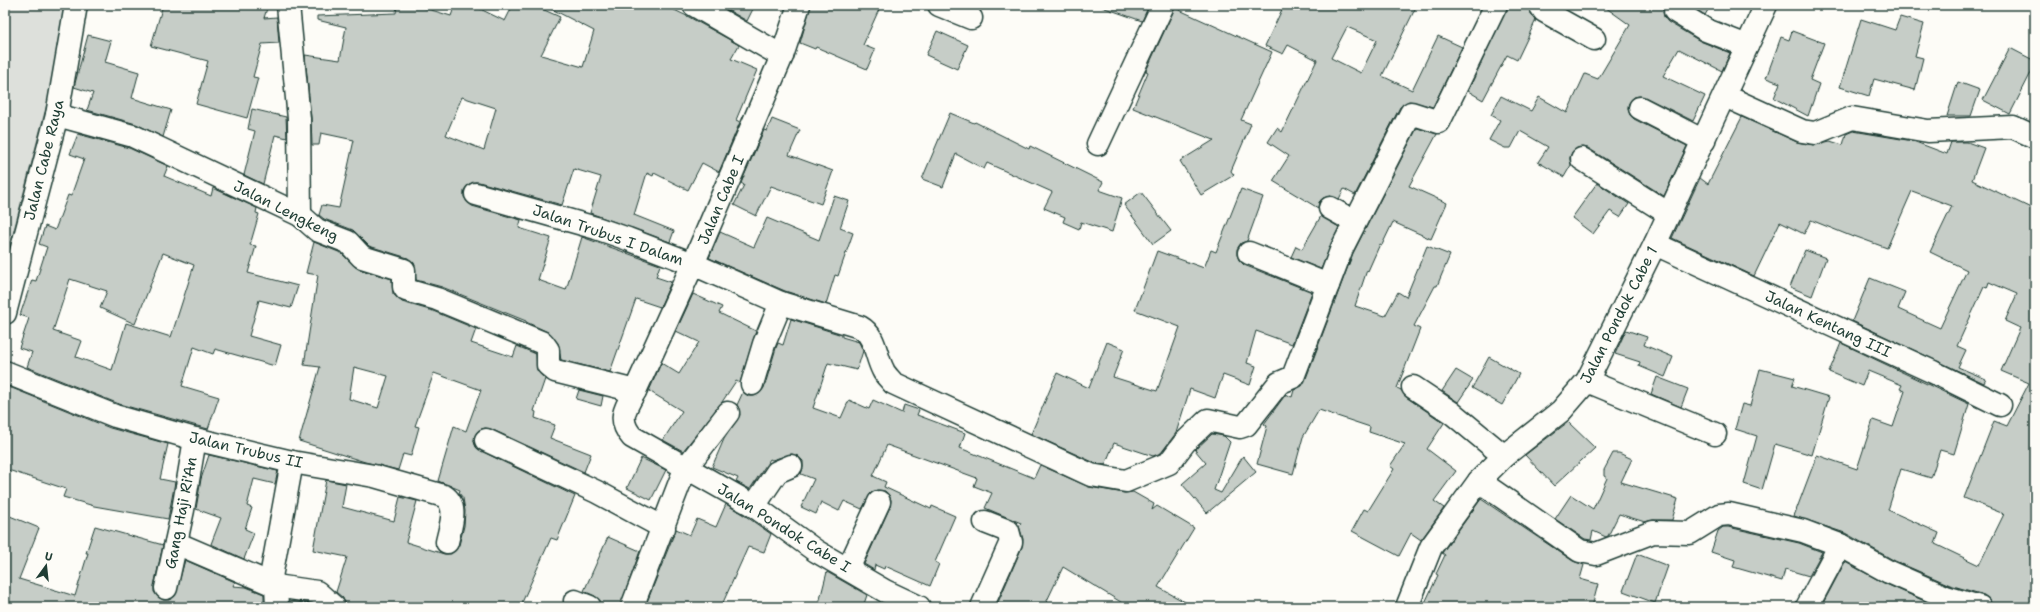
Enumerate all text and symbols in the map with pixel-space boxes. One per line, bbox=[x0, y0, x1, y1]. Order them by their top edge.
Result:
street label: Jalan Cabe Raya bbox=[19, 97, 69, 223]
street label: Jalan Cabe I bbox=[693, 152, 749, 248]
street label: Jalan Lengkeng bbox=[230, 176, 342, 246]
street label: Jalan Trubus I Dalam bbox=[530, 200, 686, 270]
street label: Jalan Pondok Cabe 1 bbox=[1576, 243, 1662, 387]
street label: Jalan Kentang III bbox=[1762, 286, 1894, 362]
street label: Jalan Trubus II bbox=[187, 427, 305, 473]
street label: Gang Haji Ri'An bbox=[160, 455, 202, 571]
street label: Jalan Pondok Cabe I bbox=[714, 479, 854, 577]
north arrow bbox=[26, 546, 66, 586]
text: U bbox=[43, 549, 54, 565]

